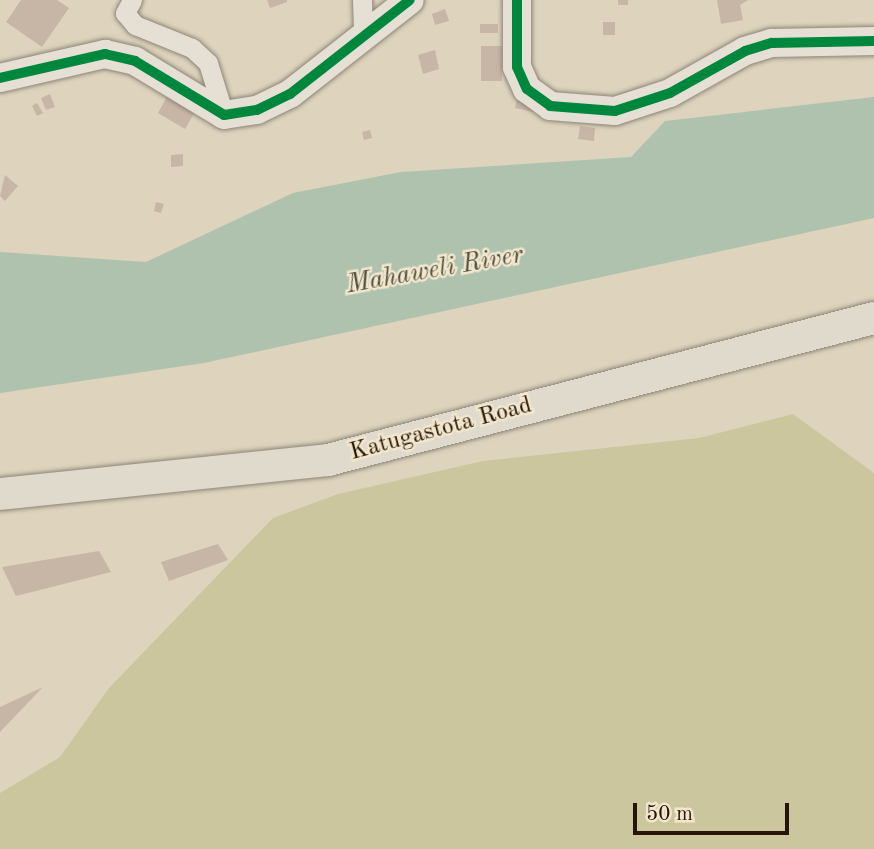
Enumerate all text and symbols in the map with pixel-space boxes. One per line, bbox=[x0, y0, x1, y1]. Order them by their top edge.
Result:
water label: Mahaweli River bbox=[344, 240, 526, 302]
street label: Katugastota Road bbox=[347, 392, 535, 468]
scale bar bbox=[636, 790, 792, 834]
text: 50 m bbox=[646, 804, 693, 825]

